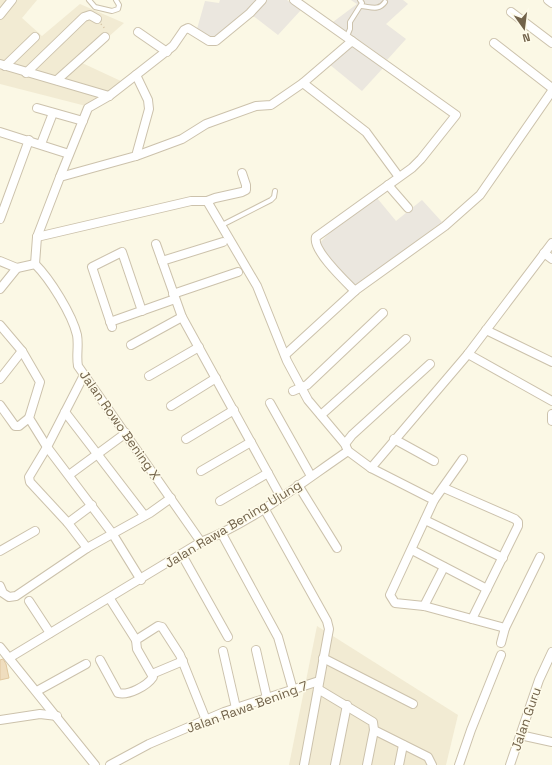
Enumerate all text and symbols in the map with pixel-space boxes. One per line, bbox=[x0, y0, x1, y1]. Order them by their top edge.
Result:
north arrow bbox=[504, 8, 544, 48]
text: N bbox=[521, 30, 532, 45]
street label: Jalan Rowo Bening X bbox=[76, 367, 164, 483]
street label: Jalan Rawa Bening Ujung bbox=[161, 476, 305, 572]
street label: Jalan Rawa Bening 7 bbox=[184, 677, 310, 737]
street label: Jalan Guru bbox=[507, 685, 545, 753]

